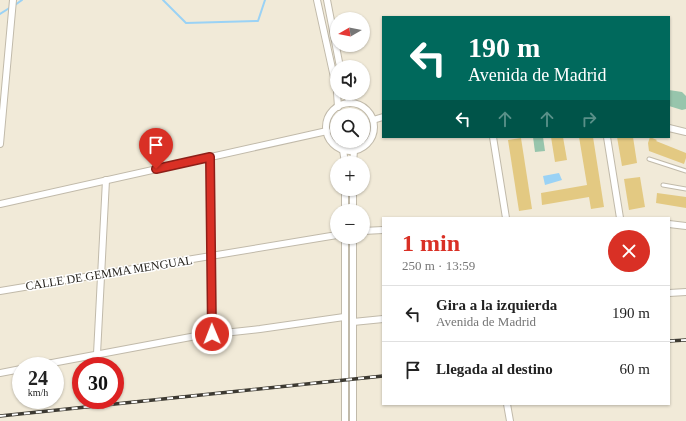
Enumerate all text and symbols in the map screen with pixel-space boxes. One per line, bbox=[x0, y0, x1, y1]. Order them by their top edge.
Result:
north arrow bbox=[330, 12, 370, 52]
map controls bbox=[330, 12, 370, 244]
icon: left bbox=[402, 32, 454, 84]
text: 190 m bbox=[468, 32, 540, 63]
button: sound bbox=[330, 60, 370, 100]
text: Avenida de Madrid bbox=[468, 65, 607, 85]
button: search bbox=[330, 108, 370, 148]
icon: left bbox=[452, 108, 474, 130]
icon: ahead bbox=[494, 108, 516, 130]
icon: ahead bbox=[536, 108, 558, 130]
icon: right bbox=[578, 108, 600, 130]
pin bbox=[139, 128, 173, 169]
icon: arrive bbox=[145, 134, 167, 156]
button: + bbox=[330, 156, 370, 196]
button: − bbox=[330, 204, 370, 244]
text: 1 min bbox=[402, 230, 460, 256]
button: close bbox=[608, 230, 650, 272]
street label: CALLE DE GEMMA MENGUAL bbox=[24, 253, 194, 293]
text: 250 m · 13:59 bbox=[402, 258, 475, 273]
text: Gira a la izquierda bbox=[436, 297, 557, 313]
icon: left bbox=[402, 303, 424, 325]
text: 190 m bbox=[612, 305, 650, 321]
position arrow bbox=[191, 313, 233, 355]
text: Avenida de Madrid bbox=[436, 314, 536, 329]
speed limit sign: 30 bbox=[72, 357, 124, 409]
icon: arrive bbox=[402, 359, 424, 381]
text: Llegada al destino bbox=[436, 361, 553, 377]
text: 60 m bbox=[620, 361, 650, 377]
text: 24 bbox=[28, 367, 48, 389]
text: km/h bbox=[28, 387, 48, 398]

